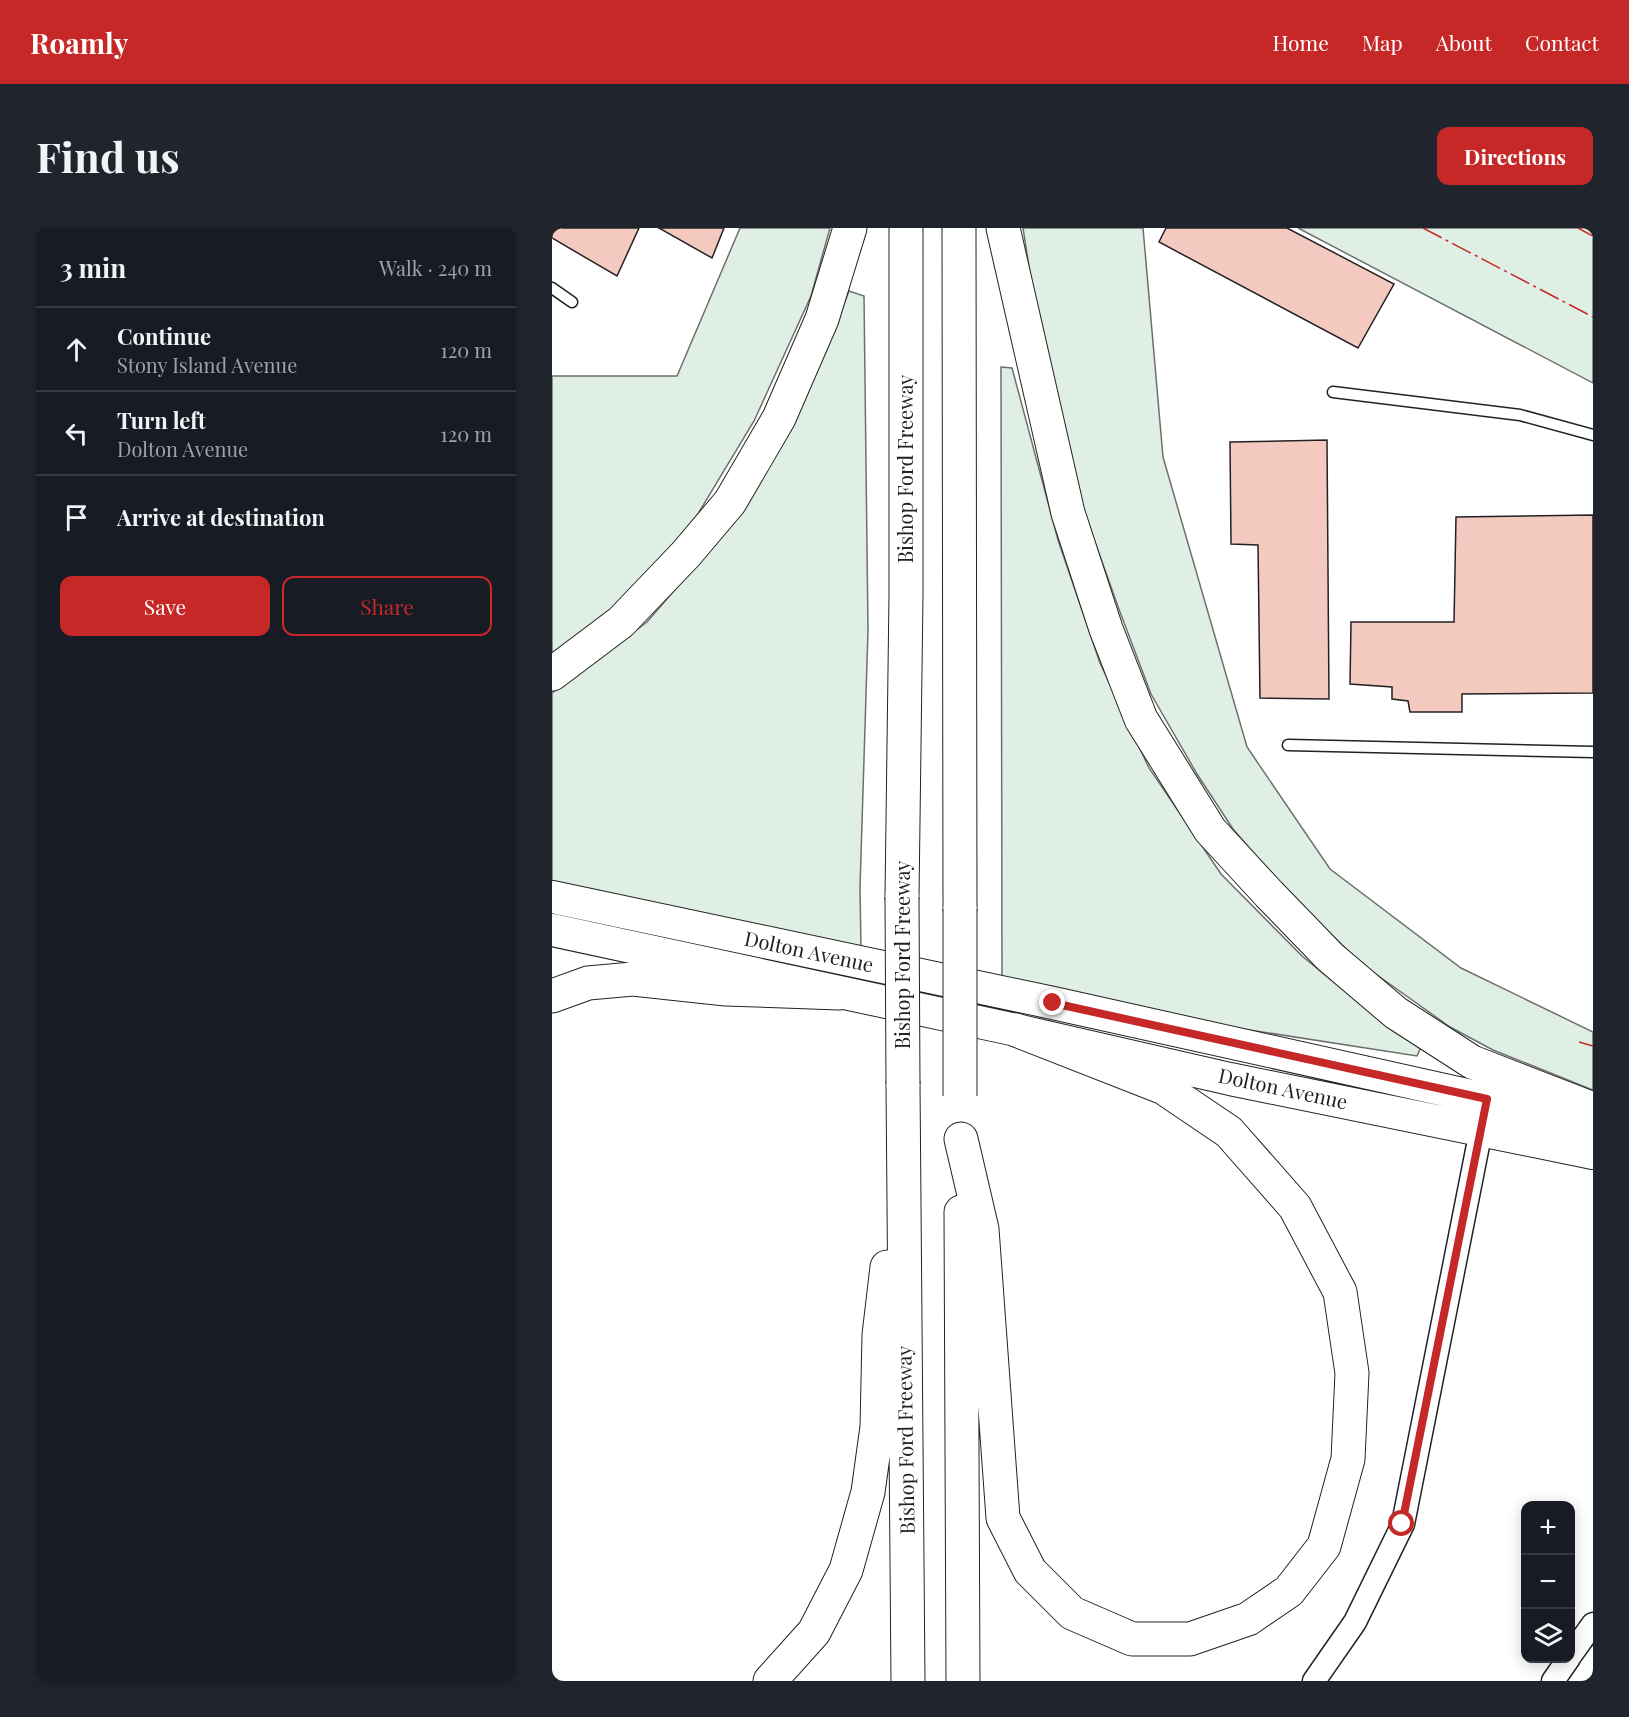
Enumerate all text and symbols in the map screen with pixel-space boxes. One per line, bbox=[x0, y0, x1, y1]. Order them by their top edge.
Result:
text: Roamly bbox=[30, 24, 128, 61]
text: Home bbox=[1273, 28, 1329, 56]
text: Map bbox=[1362, 28, 1403, 56]
text: About bbox=[1436, 28, 1492, 56]
text: Contact bbox=[1525, 28, 1599, 56]
button: Directions bbox=[1437, 127, 1593, 185]
text: Find us bbox=[36, 128, 180, 184]
text: 3 min bbox=[60, 250, 126, 285]
text: Walk · 240 m bbox=[379, 254, 492, 281]
text: Continue bbox=[117, 321, 211, 351]
icon: ahead bbox=[60, 333, 93, 366]
text: 120 m bbox=[440, 336, 492, 363]
text: Stony Island Avenue bbox=[117, 351, 297, 378]
street label: Bishop Ford Freeway bbox=[891, 375, 918, 563]
text: Turn left bbox=[117, 405, 206, 435]
icon: left bbox=[60, 417, 93, 450]
text: 120 m bbox=[440, 420, 492, 447]
text: Dolton Avenue bbox=[117, 435, 248, 462]
icon: arrive bbox=[60, 501, 93, 534]
text: Arrive at destination bbox=[117, 502, 325, 532]
button: Save bbox=[60, 576, 270, 636]
button: Share bbox=[282, 576, 492, 636]
street label: Bishop Ford Freeway bbox=[888, 861, 915, 1049]
street label: Dolton Avenue bbox=[742, 924, 876, 977]
route end bbox=[1039, 989, 1065, 1015]
street label: Dolton Avenue bbox=[1216, 1061, 1350, 1114]
street label: Bishop Ford Freeway bbox=[889, 1345, 920, 1535]
map controls bbox=[1521, 1501, 1575, 1663]
button: + bbox=[1521, 1501, 1575, 1555]
route start bbox=[1388, 1510, 1414, 1536]
button: − bbox=[1521, 1555, 1575, 1609]
button: layers bbox=[1521, 1609, 1575, 1663]

